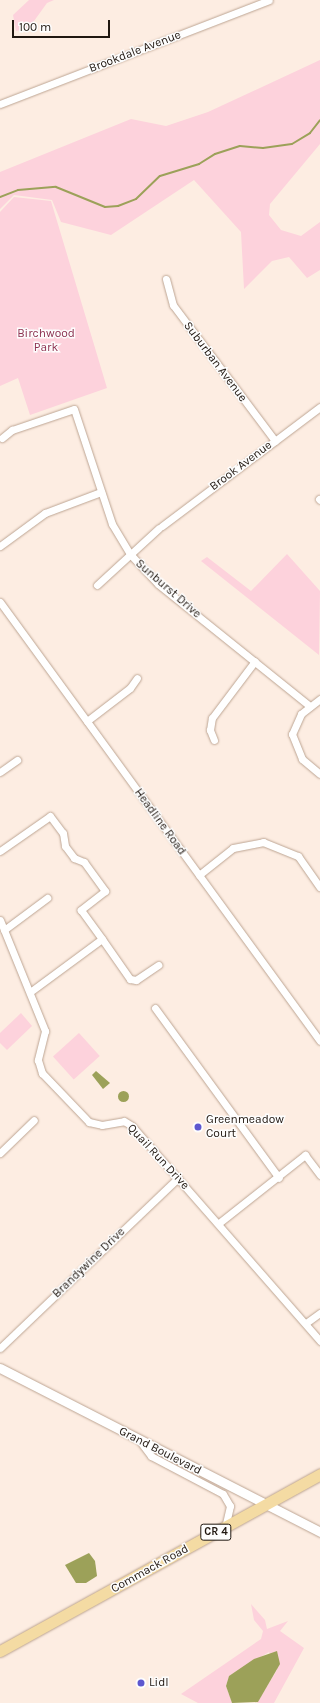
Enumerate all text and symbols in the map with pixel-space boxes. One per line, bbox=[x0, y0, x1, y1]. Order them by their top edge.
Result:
scale bar bbox=[14, 12, 112, 38]
text: 100 m bbox=[19, 20, 51, 34]
street label: Brookdale Avenue bbox=[87, 28, 183, 76]
street label: Suburban Avenue bbox=[180, 319, 250, 405]
park label: Birchwood Park bbox=[17, 327, 75, 355]
street label: Brook Avenue bbox=[207, 438, 275, 494]
street label: Sunburst Drive bbox=[132, 557, 204, 621]
street label: Headline Road bbox=[131, 786, 189, 858]
place label: Greenmeadow Court bbox=[206, 1113, 284, 1141]
street label: Quail Run Drive bbox=[124, 1121, 192, 1193]
marker: Greenmeadow Court bbox=[193, 1122, 203, 1132]
street label: Brandywine Drive bbox=[50, 1225, 128, 1301]
street label: Grand Boulevard bbox=[116, 1424, 204, 1478]
road number: CR 4 bbox=[200, 1523, 232, 1541]
street label: Commack Road bbox=[109, 1542, 191, 1596]
place label: Lidl bbox=[149, 1676, 169, 1690]
marker: Lidl bbox=[136, 1678, 146, 1688]

